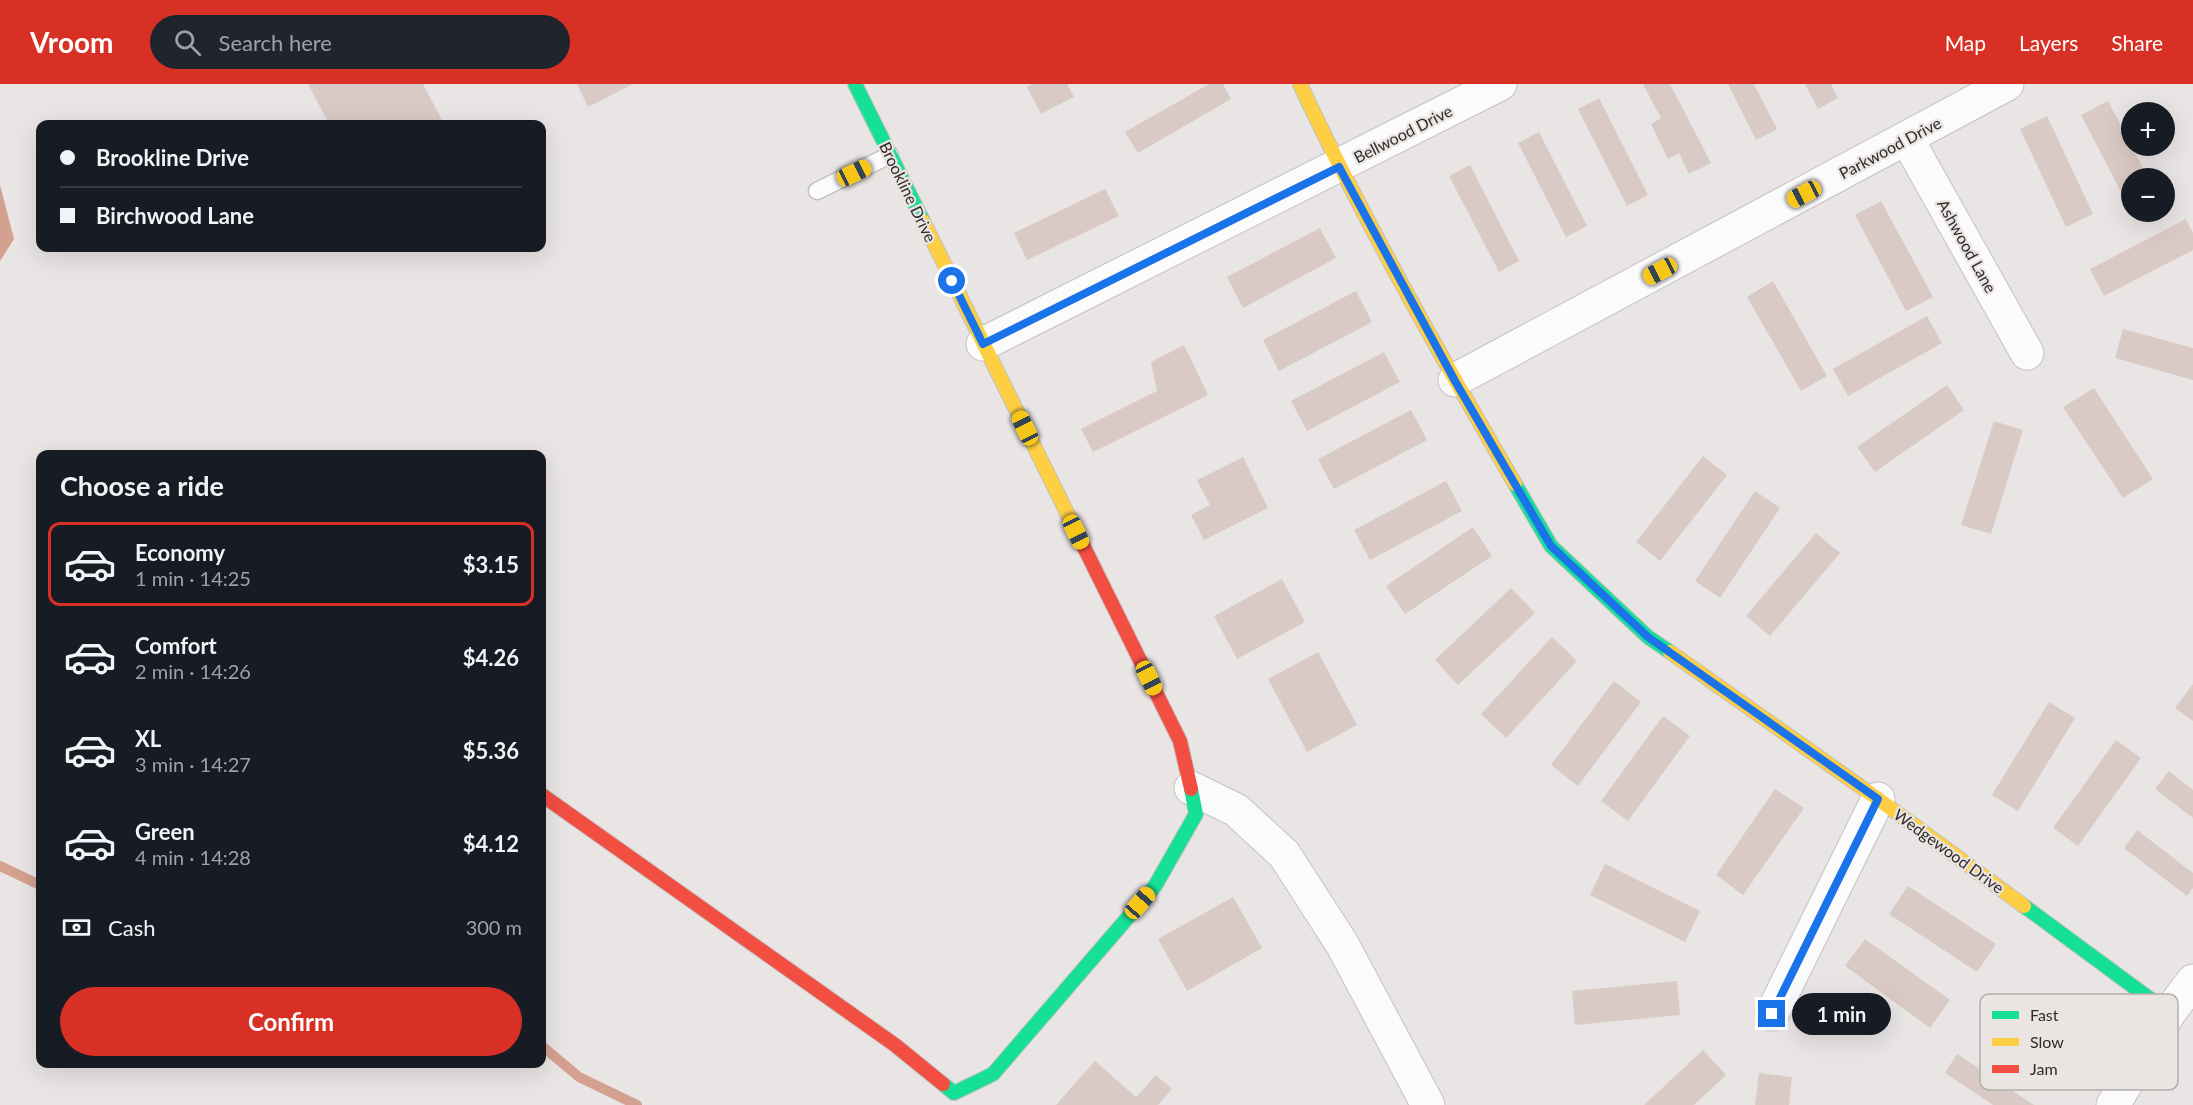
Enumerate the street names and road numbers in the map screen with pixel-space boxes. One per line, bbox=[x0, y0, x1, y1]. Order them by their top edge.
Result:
street label: Bellwood Drive bbox=[1350, 101, 1455, 167]
street label: Parkwood Drive bbox=[1835, 113, 1944, 182]
street label: Brookline Drive bbox=[876, 139, 941, 245]
street label: Ashwood Lane bbox=[1934, 196, 2001, 296]
street label: Wedgewood Drive bbox=[1891, 804, 2008, 897]

